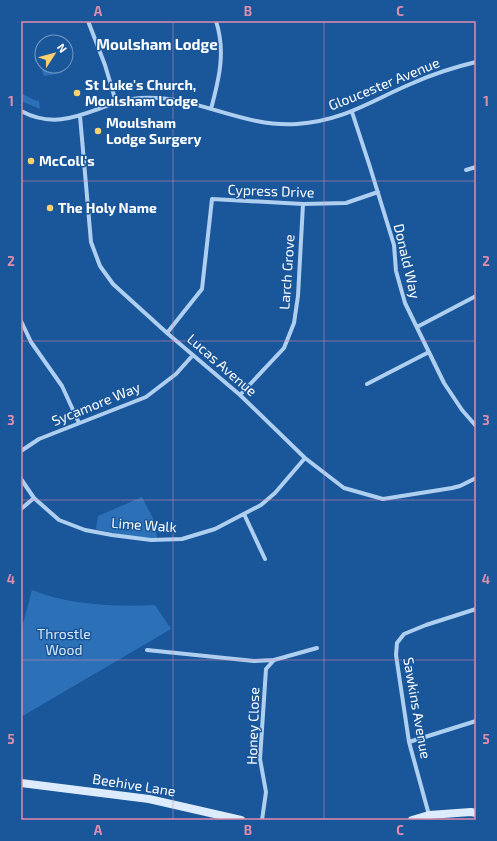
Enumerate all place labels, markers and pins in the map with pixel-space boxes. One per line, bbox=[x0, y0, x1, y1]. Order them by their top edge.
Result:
place label: St Luke's Church, Moulsham Lodge bbox=[85, 76, 198, 109]
marker: St Luke's Church, Moulsham Lodge bbox=[72, 88, 82, 98]
place label: Moulsham Lodge Surgery bbox=[106, 114, 201, 147]
marker: Moulsham Lodge Surgery bbox=[93, 126, 103, 136]
place label: McColl's bbox=[39, 152, 95, 169]
marker: McColl's bbox=[26, 156, 36, 166]
place label: The Holy Name bbox=[58, 199, 157, 216]
marker: The Holy Name bbox=[45, 203, 55, 213]

